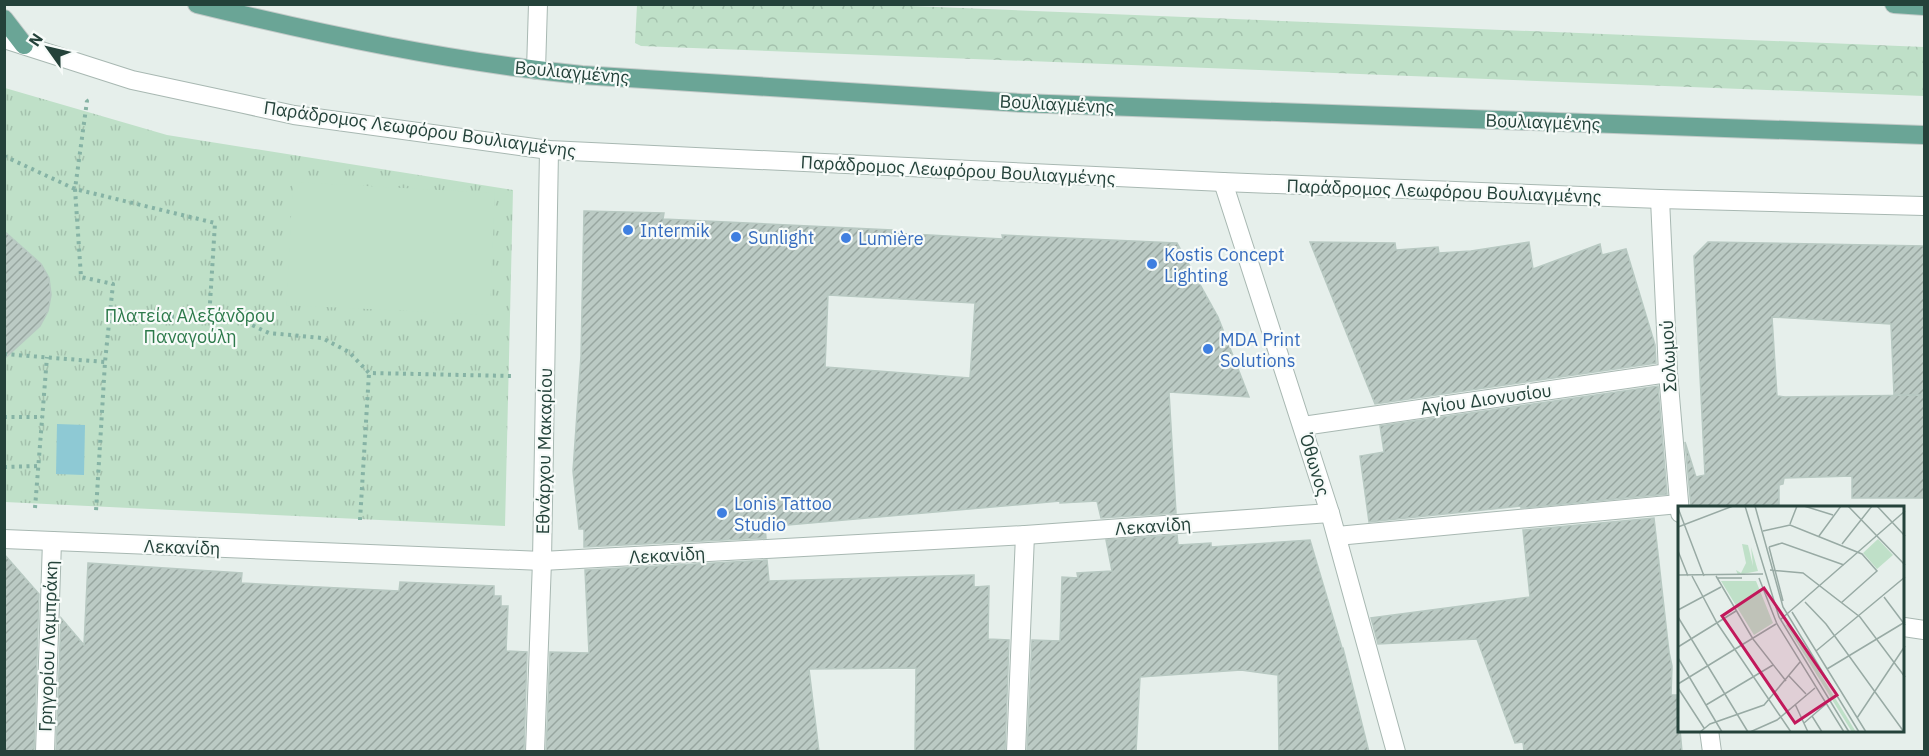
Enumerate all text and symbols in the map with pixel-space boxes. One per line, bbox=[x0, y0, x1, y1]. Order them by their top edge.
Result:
north arrow bbox=[18, 18, 78, 78]
text: N bbox=[24, 29, 47, 50]
street label: Βουλιαγμένης bbox=[514, 56, 631, 88]
street label: Βουλιαγμένης bbox=[999, 90, 1115, 119]
street label: Παράδρομος Λεωφόρου Βουλιαγμένης bbox=[262, 96, 578, 162]
street label: Βουλιαγμένης bbox=[1485, 108, 1601, 136]
street label: Παράδρομος Λεωφόρου Βουλιαγμένης bbox=[800, 150, 1116, 190]
street label: Παράδρομος Λεωφόρου Βουλιαγμένης bbox=[1286, 174, 1602, 208]
place label: Intermik bbox=[640, 219, 710, 242]
marker: Intermik bbox=[621, 223, 635, 237]
place label: Sunlight bbox=[748, 226, 814, 249]
place label: Lumière bbox=[858, 227, 924, 250]
marker: Sunlight bbox=[729, 230, 743, 244]
marker: Lumière bbox=[839, 231, 853, 245]
place label: Kostis Concept Lighting bbox=[1164, 243, 1284, 287]
marker: Kostis Concept Lighting bbox=[1145, 257, 1159, 271]
park label: Πλατεία Αλεξάνδρου Παναγούλη bbox=[105, 304, 275, 348]
street label: Σολωμού bbox=[1655, 319, 1681, 393]
place label: MDA Print Solutions bbox=[1220, 328, 1301, 372]
marker: MDA Print Solutions bbox=[1201, 342, 1215, 356]
street label: Εθνάρχου Μακαρίου bbox=[531, 367, 557, 535]
street label: Αγίου Διονυσίου bbox=[1419, 378, 1553, 420]
street label: Όθωνος bbox=[1294, 430, 1335, 499]
place label: Lonis Tattoo Studio bbox=[734, 492, 832, 536]
marker: Lonis Tattoo Studio bbox=[715, 506, 729, 520]
inset map bbox=[1678, 506, 1905, 732]
street label: Λεκανίδη bbox=[1114, 512, 1192, 540]
street label: Λεκανίδη bbox=[143, 534, 221, 560]
street label: Λεκανίδη bbox=[628, 542, 706, 568]
street label: Γρηγορίου Λαμπράκη bbox=[34, 560, 62, 732]

